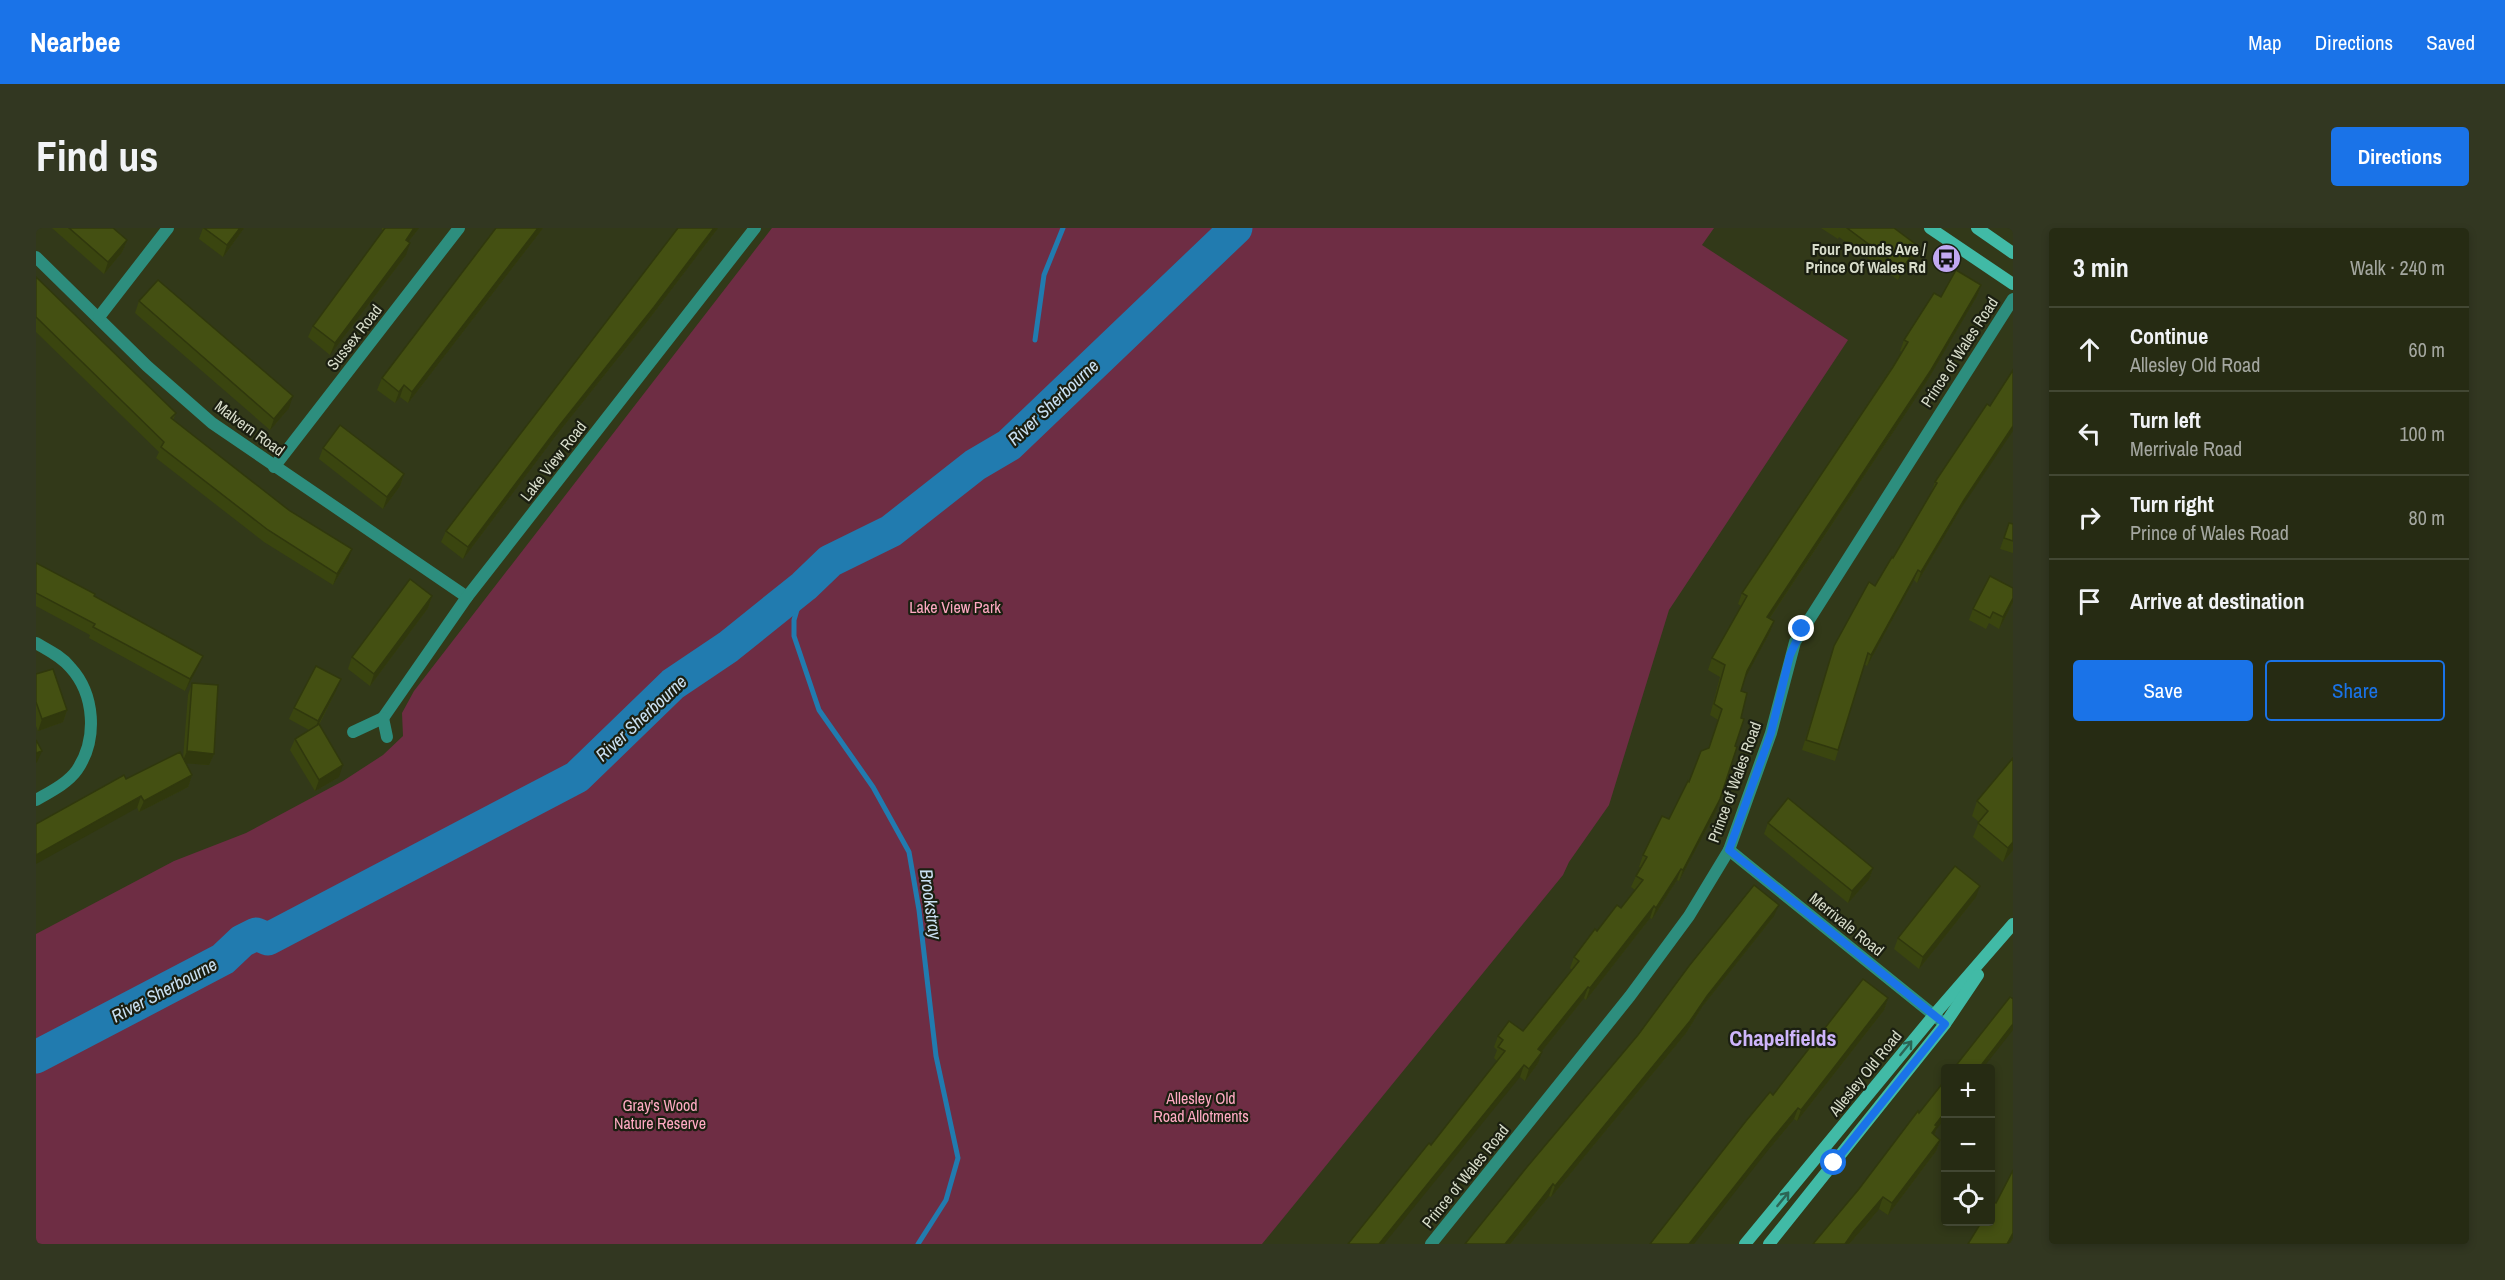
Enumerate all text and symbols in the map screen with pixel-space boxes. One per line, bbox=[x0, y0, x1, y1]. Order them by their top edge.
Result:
text: Nearbee bbox=[30, 23, 121, 61]
text: Map bbox=[2248, 28, 2282, 57]
text: Directions bbox=[2315, 28, 2393, 57]
text: Saved bbox=[2426, 28, 2475, 57]
button: Directions bbox=[2331, 127, 2469, 186]
text: Find us bbox=[36, 128, 158, 184]
place label: Four Pounds Ave / Prince Of Wales Rd bbox=[1805, 238, 1926, 278]
bus stop icon: Four Pounds Ave / Prince Of Wales Rd bbox=[1931, 242, 1963, 274]
text: 3 min bbox=[2073, 250, 2129, 285]
text: Walk · 240 m bbox=[2350, 254, 2445, 281]
street label: Prince of Wales Road bbox=[1915, 293, 2003, 411]
street label: Sussex Road bbox=[321, 299, 387, 375]
text: Continue bbox=[2130, 321, 2208, 351]
icon: ahead bbox=[2073, 333, 2106, 366]
text: 60 m bbox=[2409, 336, 2445, 363]
text: Allesley Old Road bbox=[2130, 351, 2260, 378]
water label: River Sherbourne bbox=[1002, 353, 1104, 451]
street label: Malvern Road bbox=[210, 395, 290, 461]
text: Turn left bbox=[2130, 405, 2201, 435]
street label: Lake View Road bbox=[515, 416, 591, 506]
icon: left bbox=[2073, 417, 2106, 450]
text: 100 m bbox=[2399, 420, 2445, 447]
text: Merrivale Road bbox=[2130, 435, 2242, 462]
text: Turn right bbox=[2130, 489, 2214, 519]
icon: right bbox=[2073, 501, 2106, 534]
text: 80 m bbox=[2409, 504, 2445, 531]
text: Prince of Wales Road bbox=[2130, 519, 2289, 546]
icon: arrive bbox=[2073, 585, 2106, 618]
text: Arrive at destination bbox=[2130, 586, 2304, 616]
park label: Lake View Park bbox=[909, 596, 1001, 618]
route end bbox=[1788, 615, 1814, 641]
button: Save bbox=[2073, 660, 2253, 721]
button: Share bbox=[2265, 660, 2445, 721]
water label: River Sherbourne bbox=[590, 669, 692, 767]
street label: Prince of Wales Road bbox=[1702, 719, 1766, 845]
water label: Brookstray bbox=[914, 867, 949, 942]
street label: Merrivale Road bbox=[1805, 887, 1889, 961]
water label: River Sherbourne bbox=[107, 952, 221, 1028]
district label: Chapelfields bbox=[1729, 1023, 1837, 1053]
street label: Allesley Old Road bbox=[1823, 1026, 1906, 1121]
one-way arrow bbox=[1900, 1040, 1913, 1056]
map controls bbox=[1941, 1064, 1995, 1226]
button: + bbox=[1941, 1064, 1995, 1118]
park label: Allesley Old Road Allotments bbox=[1153, 1087, 1249, 1127]
park label: Gray's Wood Nature Reserve bbox=[614, 1094, 706, 1134]
button: − bbox=[1941, 1118, 1995, 1172]
street label: Prince of Wales Road bbox=[1416, 1120, 1514, 1232]
route start bbox=[1820, 1149, 1846, 1175]
button: locate bbox=[1941, 1172, 1995, 1226]
one-way arrow bbox=[1776, 1191, 1789, 1207]

